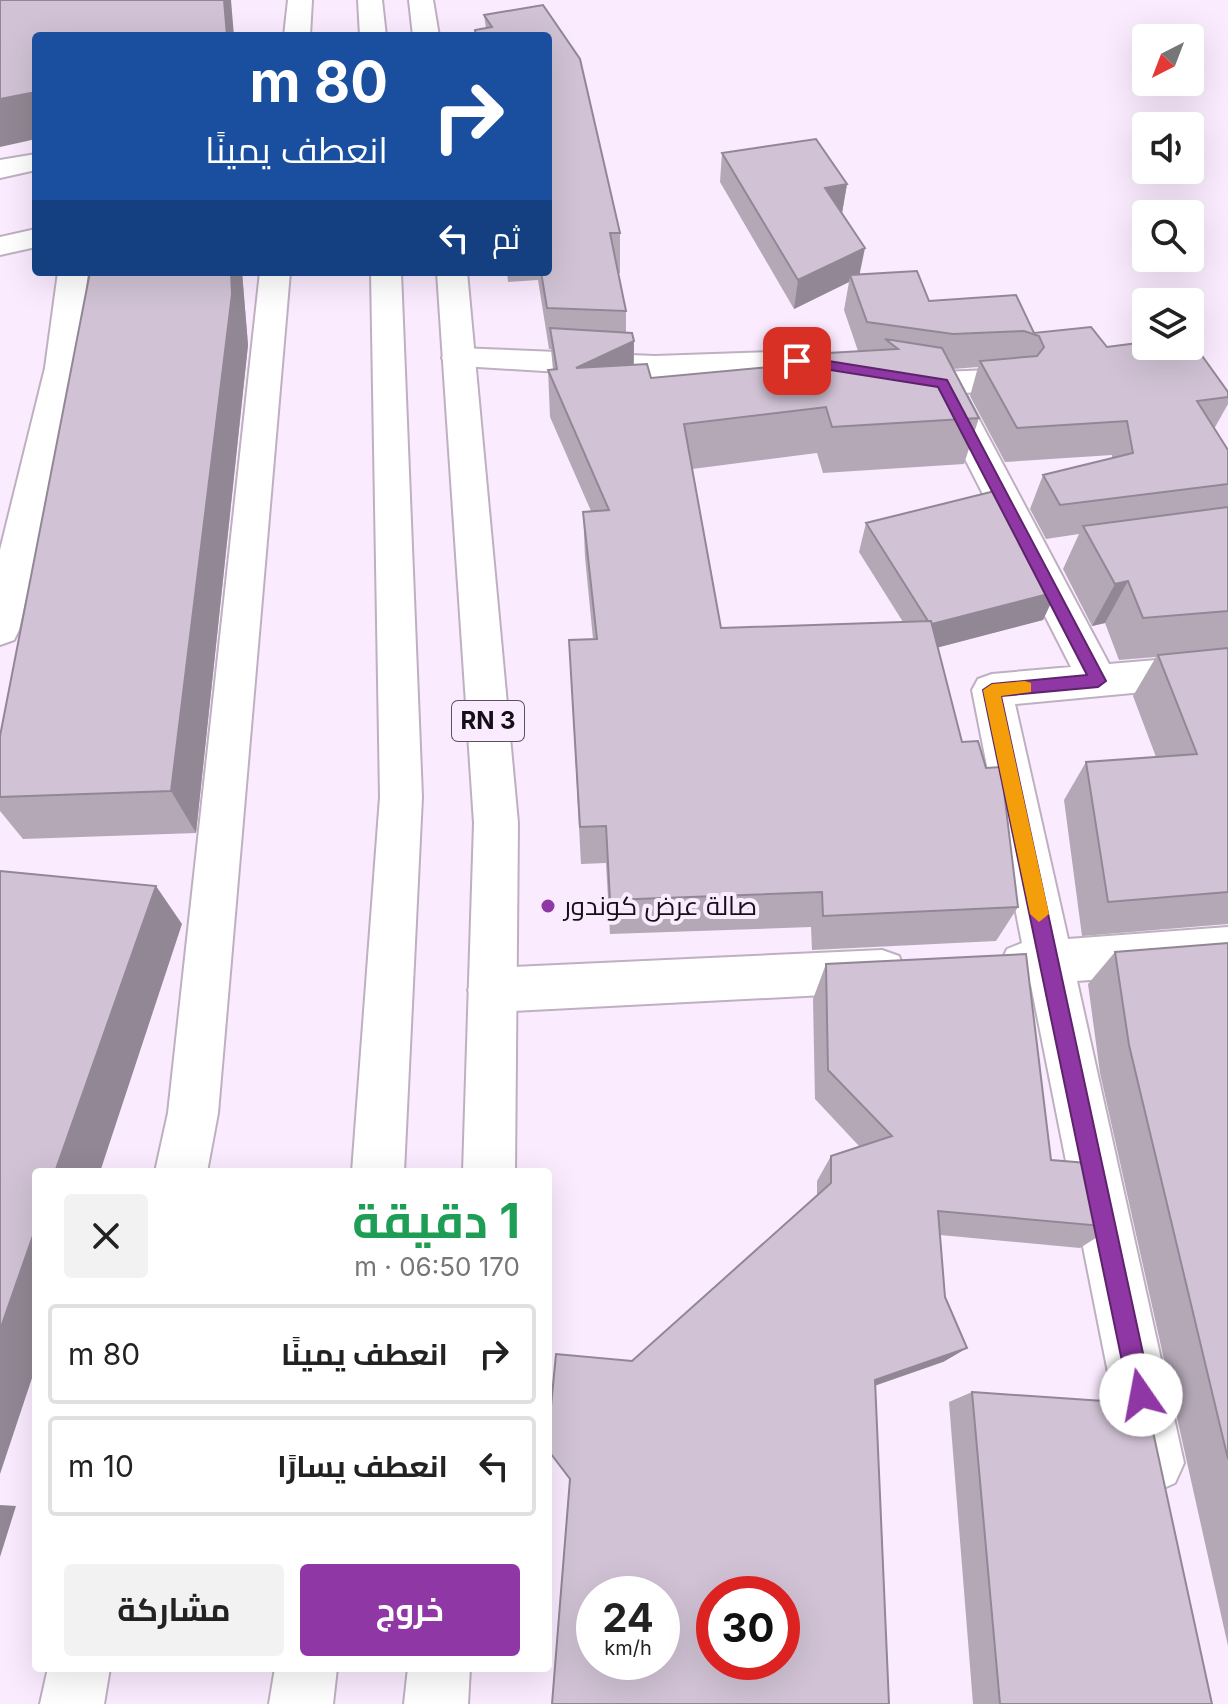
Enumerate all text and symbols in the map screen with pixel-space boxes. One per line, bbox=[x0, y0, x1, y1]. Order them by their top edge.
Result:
north arrow bbox=[1132, 24, 1204, 96]
map controls bbox=[1132, 24, 1204, 360]
text: 80 m bbox=[249, 48, 388, 116]
icon: right bbox=[416, 64, 520, 168]
button: sound bbox=[1132, 112, 1204, 184]
text: انعطف يمينًا bbox=[205, 128, 388, 172]
button: search bbox=[1132, 200, 1204, 272]
icon: left bbox=[432, 216, 476, 260]
text: ثم bbox=[492, 220, 520, 256]
button: layers bbox=[1132, 288, 1204, 360]
pin bbox=[763, 327, 831, 395]
icon: arrive bbox=[775, 339, 819, 383]
road number: RN 3 bbox=[452, 701, 524, 741]
place label: صالة عرض كوندور bbox=[562, 890, 757, 922]
marker: صالة عرض كوندور bbox=[539, 897, 557, 915]
text: 1 دقيقة bbox=[352, 1191, 520, 1250]
button: close bbox=[64, 1194, 148, 1278]
text: 170 m · 06:50 bbox=[354, 1251, 520, 1282]
icon: right bbox=[472, 1332, 516, 1376]
text: 80 m bbox=[68, 1336, 140, 1372]
text: انعطف يمينًا bbox=[281, 1336, 448, 1372]
position arrow bbox=[1099, 1353, 1183, 1437]
icon: left bbox=[472, 1444, 516, 1488]
text: 10 m bbox=[68, 1448, 134, 1484]
text: انعطف يسارًا bbox=[277, 1448, 448, 1484]
button: مشاركة bbox=[64, 1564, 284, 1656]
button: خروج bbox=[300, 1564, 520, 1656]
speed limit sign: 30 bbox=[696, 1576, 800, 1680]
text: 24 bbox=[602, 1593, 654, 1642]
text: km/h bbox=[604, 1636, 652, 1660]

